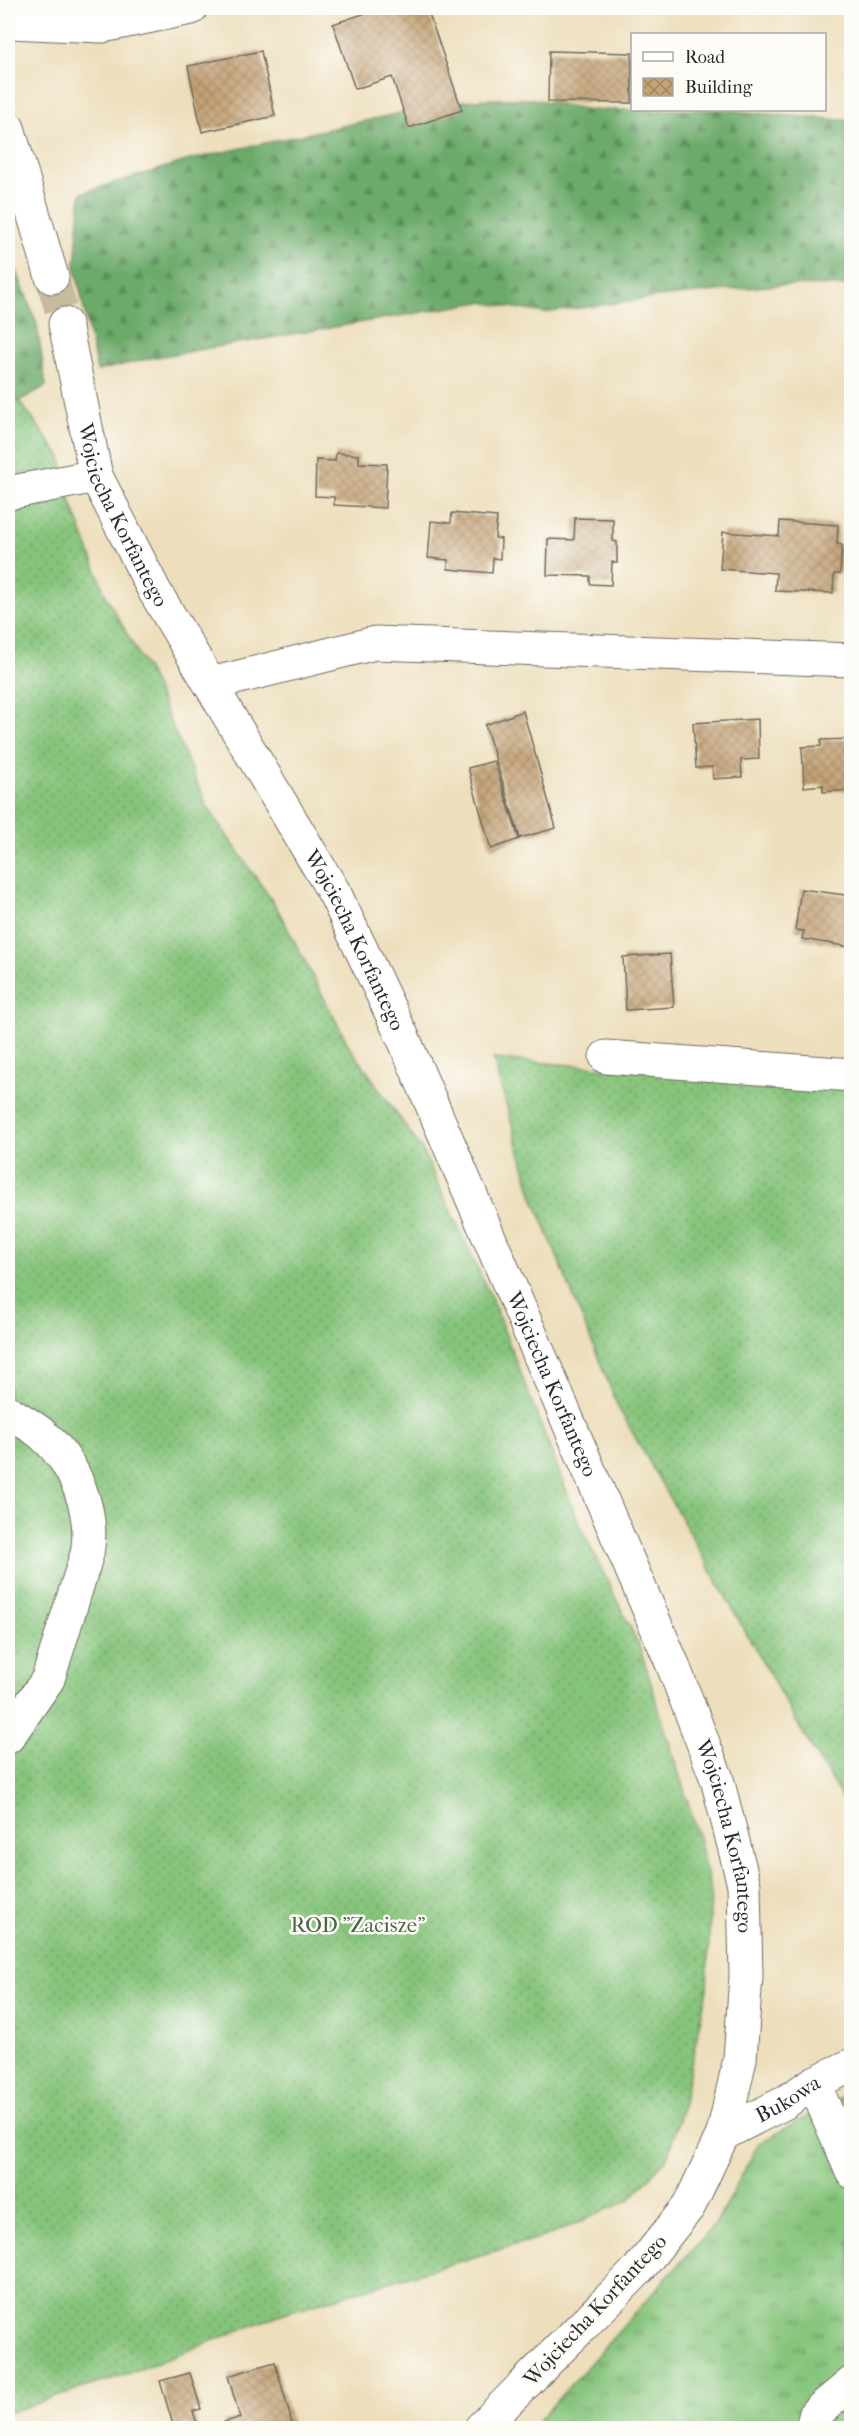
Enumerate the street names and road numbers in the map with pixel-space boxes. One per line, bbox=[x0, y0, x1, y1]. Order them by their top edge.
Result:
street label: Wojciecha Korfantego bbox=[73, 420, 173, 611]
street label: Wojciecha Korfantego bbox=[299, 845, 410, 1034]
street label: Wojciecha Korfantego bbox=[501, 1287, 602, 1480]
street label: Wojciecha Korfantego bbox=[690, 1735, 757, 1933]
street label: Bukowa bbox=[752, 2070, 824, 2127]
street label: Wojciecha Korfantego bbox=[518, 2229, 672, 2392]

